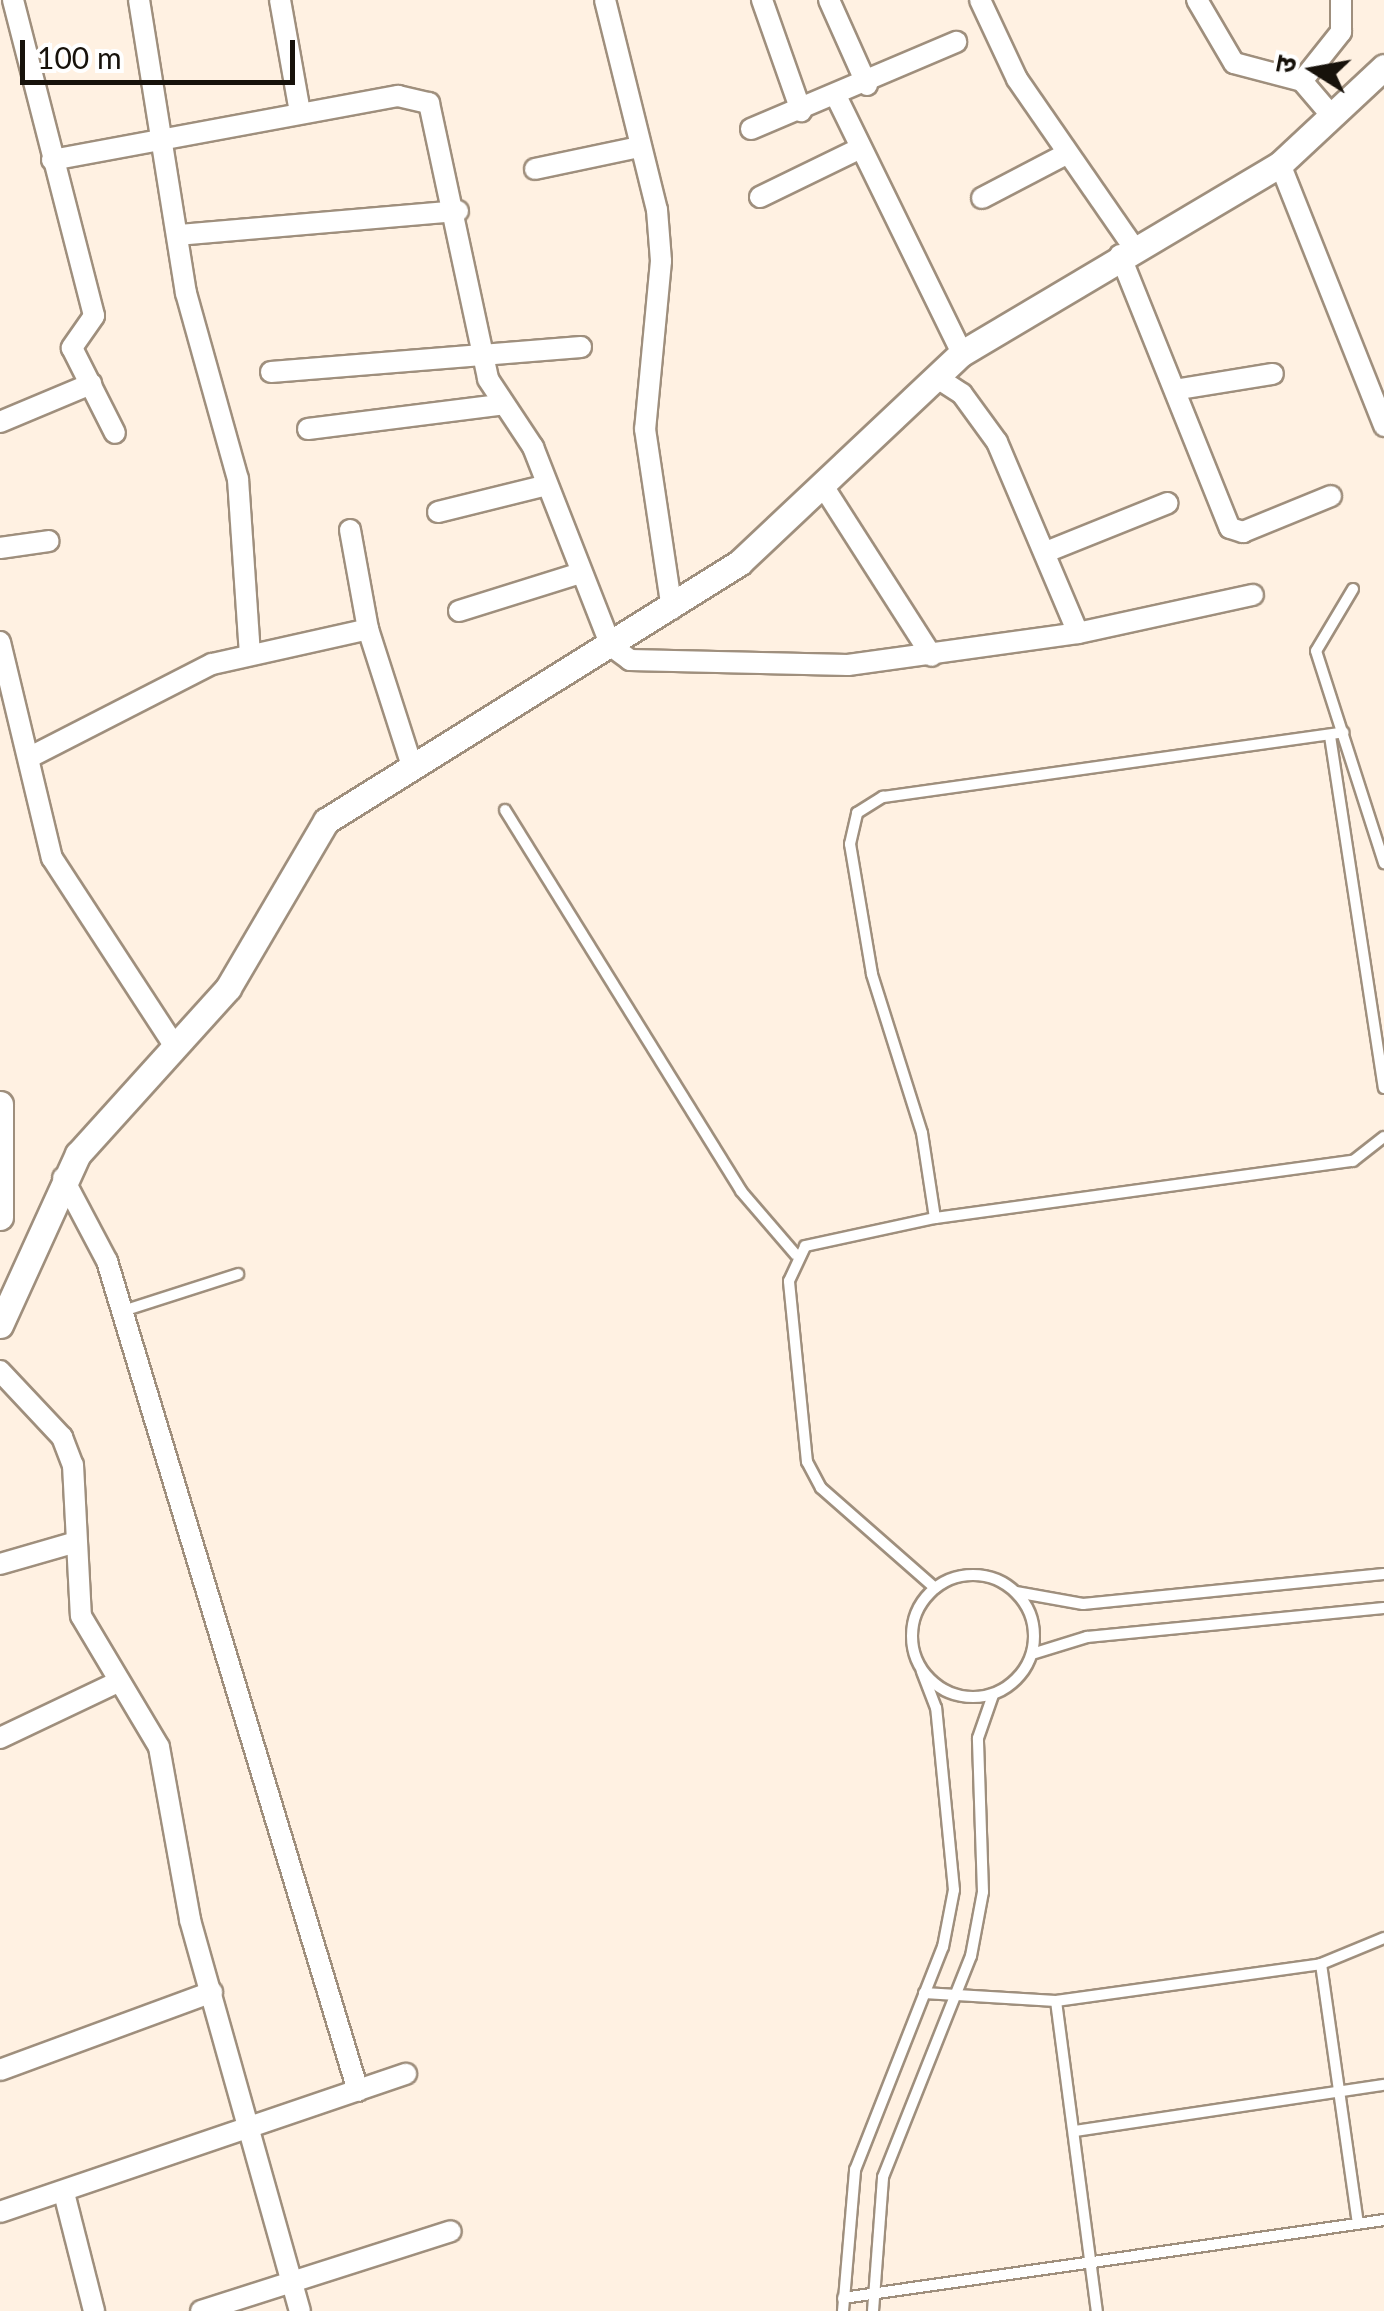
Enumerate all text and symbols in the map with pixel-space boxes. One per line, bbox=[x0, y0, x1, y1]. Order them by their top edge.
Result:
scale bar bbox=[25, 20, 300, 82]
north arrow bbox=[1264, 20, 1364, 120]
text: 100 m bbox=[37, 39, 122, 75]
text: उ bbox=[1266, 53, 1303, 76]

